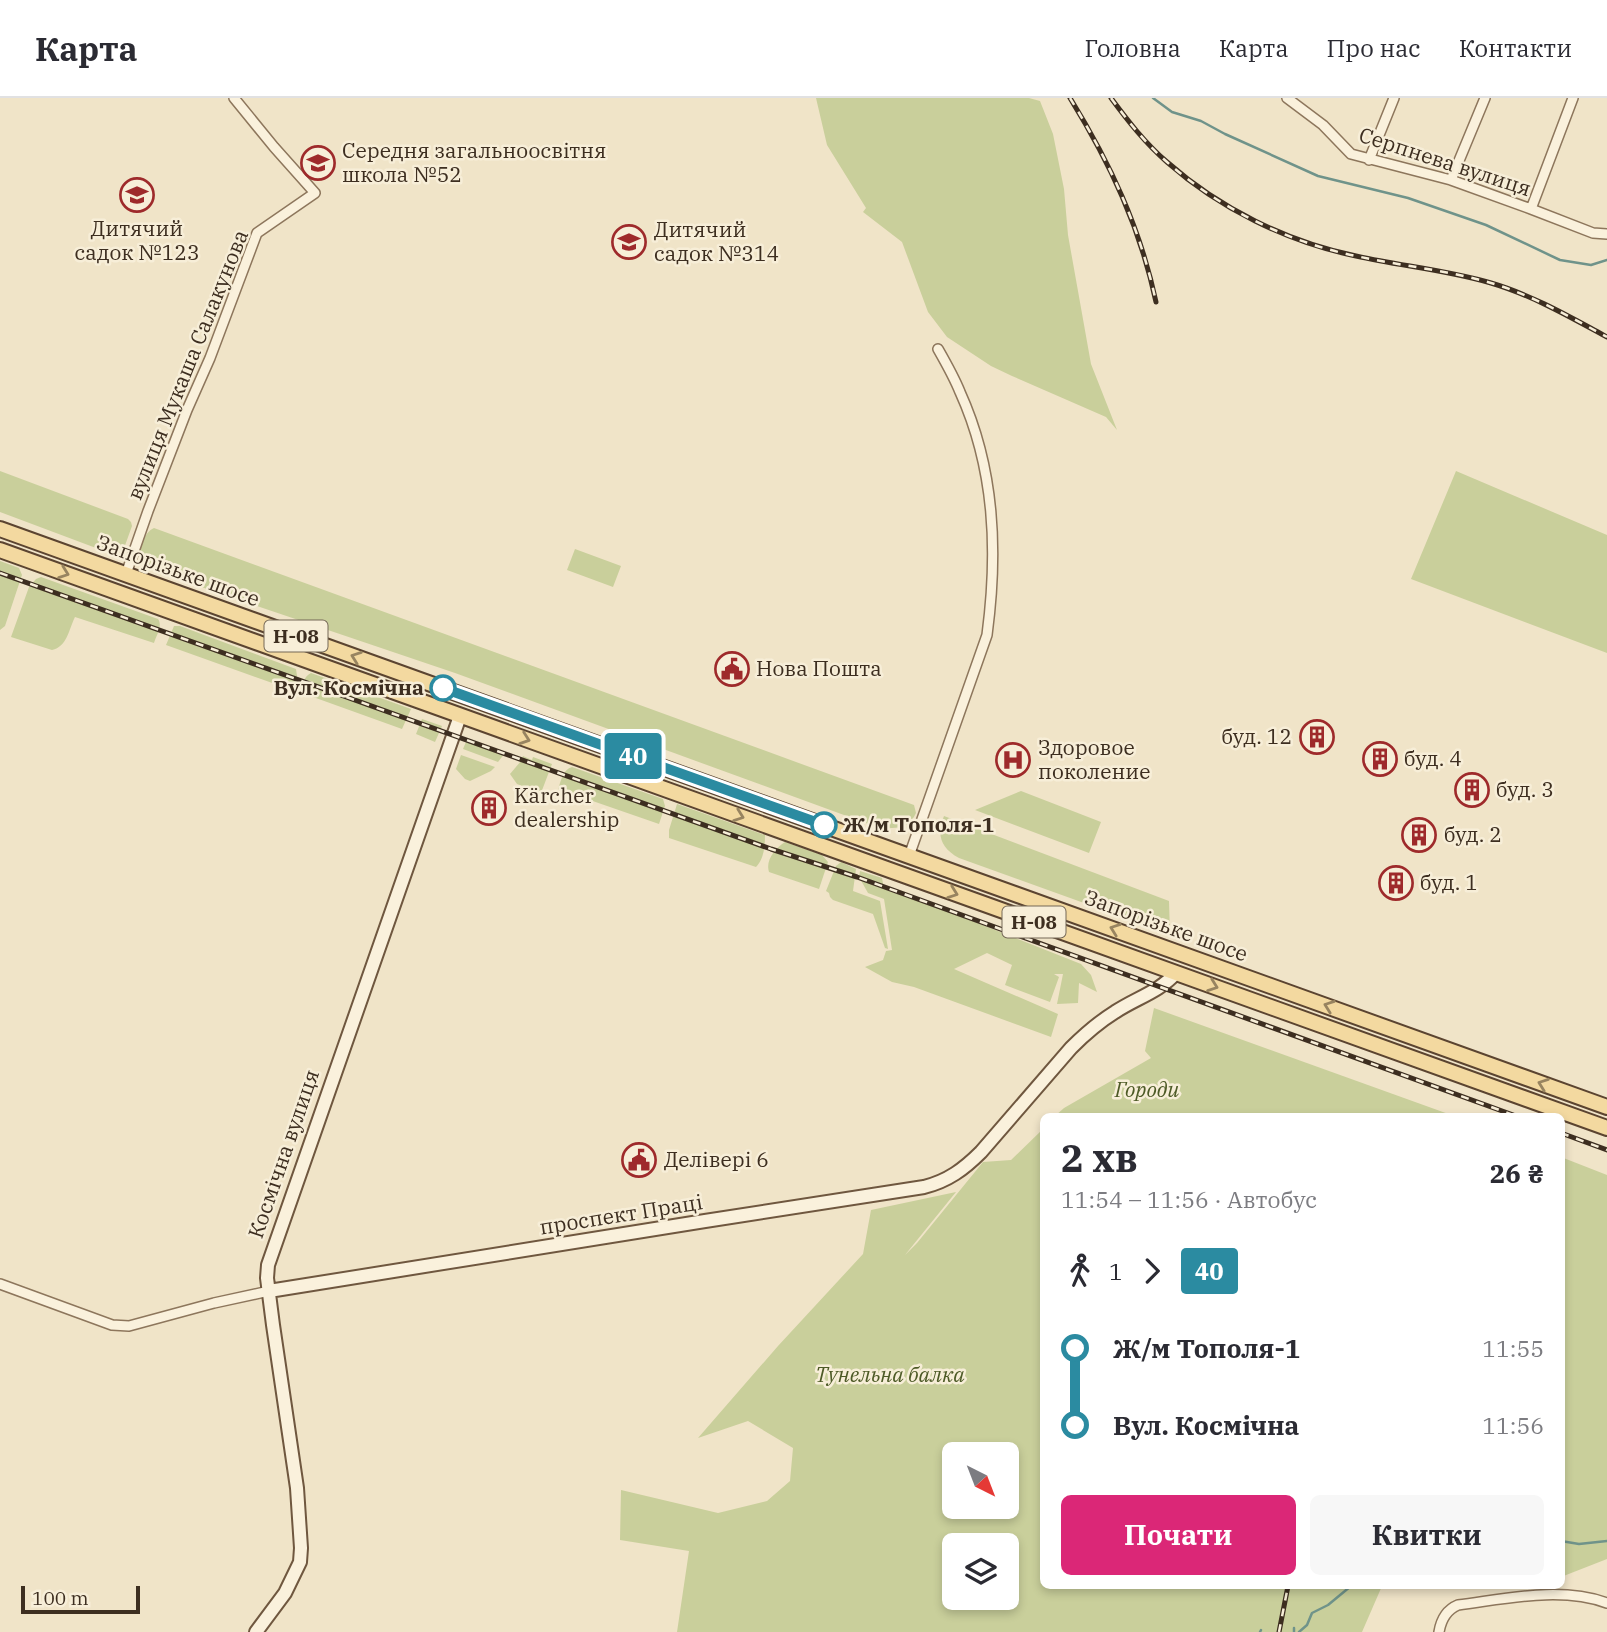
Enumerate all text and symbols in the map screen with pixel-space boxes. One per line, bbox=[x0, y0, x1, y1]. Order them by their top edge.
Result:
text: Карта bbox=[35, 27, 138, 70]
text: Головна bbox=[1085, 32, 1181, 64]
text: Карта bbox=[1219, 32, 1288, 64]
text: Про нас bbox=[1326, 32, 1421, 64]
text: Контакти bbox=[1459, 32, 1572, 64]
street label: Серпнева вулиця bbox=[1356, 120, 1535, 202]
place label: Середня загальноосвітня школа №52 bbox=[342, 136, 606, 188]
school or university icon: Середня загальноосвітня школа №52 bbox=[299, 144, 337, 182]
school or university icon: Дитячий садок №123 bbox=[118, 176, 156, 214]
place label: Дитячий садок №123 bbox=[74, 214, 200, 266]
place label: Дитячий садок №314 bbox=[654, 215, 779, 267]
school or university icon: Дитячий садок №314 bbox=[610, 223, 648, 261]
street label: вулиця Мукаша Салакунова bbox=[120, 225, 254, 504]
street label: Запорізьке шосе bbox=[93, 528, 264, 613]
one-way arrow bbox=[58, 565, 70, 579]
road number: Н-08 bbox=[264, 621, 328, 652]
public building icon: Нова Пошта bbox=[713, 650, 751, 688]
one-way arrow bbox=[351, 651, 363, 665]
place label: Нова Пошта bbox=[756, 654, 882, 682]
place label: Вул. Космічна bbox=[273, 673, 424, 701]
marker: Вул. Космічна bbox=[430, 675, 456, 701]
building icon: буд. 12 bbox=[1298, 718, 1336, 756]
place label: буд. 12 bbox=[1221, 722, 1292, 750]
one-way arrow bbox=[518, 731, 530, 745]
line badge: 40 bbox=[602, 733, 664, 779]
place label: Здоровое поколение bbox=[1038, 733, 1150, 785]
text: 40 bbox=[619, 740, 647, 772]
building icon: буд. 4 bbox=[1361, 740, 1399, 778]
hospital icon: Здоровое поколение bbox=[994, 741, 1032, 779]
place label: буд. 4 bbox=[1404, 744, 1462, 772]
building icon: буд. 3 bbox=[1453, 771, 1491, 809]
place label: буд. 3 bbox=[1496, 775, 1554, 803]
place label: Kärcher dealership bbox=[514, 781, 619, 833]
building icon: Kärcher dealership bbox=[470, 789, 508, 827]
one-way arrow bbox=[732, 808, 745, 822]
place label: Ж/м Тополя-1 bbox=[843, 810, 994, 838]
marker: Ж/м Тополя-1 bbox=[811, 812, 837, 838]
building icon: буд. 2 bbox=[1400, 816, 1438, 854]
place label: буд. 2 bbox=[1444, 820, 1502, 848]
building icon: буд. 1 bbox=[1377, 864, 1415, 902]
place label: буд. 1 bbox=[1420, 868, 1478, 896]
street label: Запорізьке шосе bbox=[1081, 883, 1252, 968]
one-way arrow bbox=[947, 884, 959, 898]
road number: Н-08 bbox=[1002, 906, 1066, 937]
one-way arrow bbox=[1109, 923, 1121, 937]
one-way arrow bbox=[1207, 978, 1219, 992]
one-way arrow bbox=[1323, 1001, 1335, 1015]
street label: Космічна вулиця bbox=[241, 1066, 325, 1242]
park label: Городи bbox=[1114, 1075, 1179, 1103]
one-way arrow bbox=[1537, 1078, 1549, 1092]
text: 2 хв bbox=[1061, 1133, 1138, 1182]
public building icon: Делівері 6 bbox=[620, 1141, 658, 1179]
place label: Делівері 6 bbox=[664, 1145, 769, 1173]
text: 26 ₴ bbox=[1490, 1156, 1544, 1190]
text: 11:54 – 11:56 · Автобус bbox=[1061, 1184, 1317, 1214]
street label: проспект Праці bbox=[537, 1187, 704, 1241]
icon: walk bbox=[1061, 1252, 1099, 1290]
icon: forward bbox=[1133, 1252, 1171, 1290]
text: 40 bbox=[1195, 1255, 1224, 1287]
text: 1 bbox=[1109, 1256, 1123, 1286]
text: Ж/м Тополя-1 bbox=[1113, 1331, 1300, 1365]
text: 11:55 bbox=[1482, 1333, 1544, 1363]
park label: Тунельна балка bbox=[815, 1360, 965, 1388]
text: Вул. Космічна bbox=[1113, 1408, 1299, 1442]
text: 11:56 bbox=[1482, 1410, 1544, 1440]
north arrow bbox=[942, 1442, 1018, 1519]
map controls bbox=[942, 1442, 1019, 1610]
button: Почати bbox=[1061, 1495, 1296, 1575]
button: Квитки bbox=[1310, 1495, 1544, 1575]
button: layers bbox=[942, 1533, 1019, 1610]
scale bar bbox=[21, 1583, 140, 1615]
text: 100 m bbox=[32, 1586, 89, 1610]

